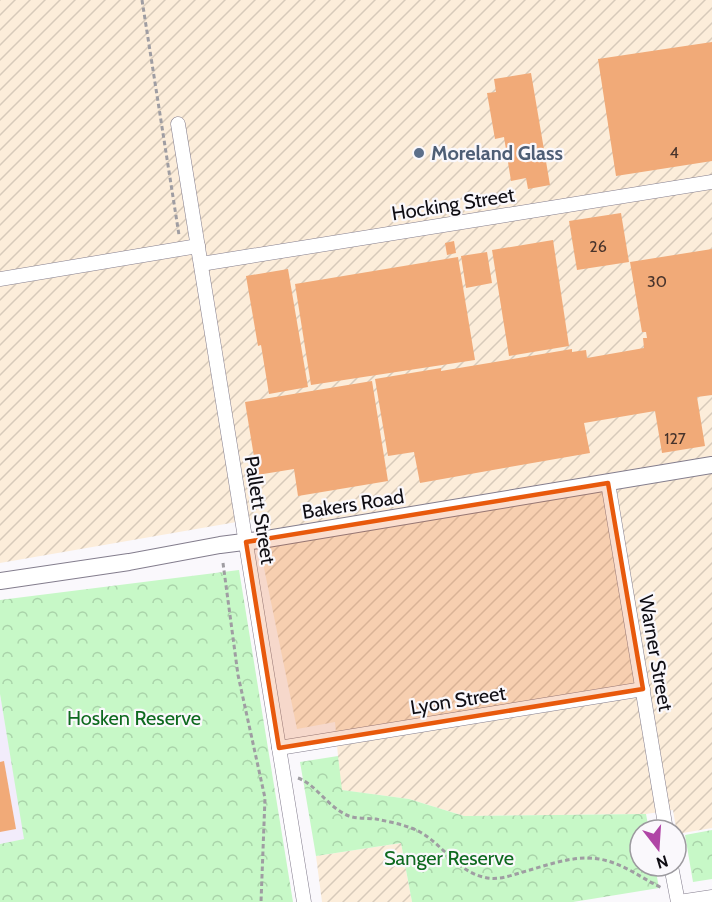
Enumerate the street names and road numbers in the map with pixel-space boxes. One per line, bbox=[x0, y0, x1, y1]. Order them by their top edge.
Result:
street label: Hocking Street bbox=[390, 182, 516, 226]
street label: Pallett Street bbox=[240, 454, 280, 566]
street label: Bakers Road bbox=[300, 484, 406, 524]
street label: Warner Street bbox=[634, 593, 678, 713]
street label: Lyon Street bbox=[408, 681, 508, 719]

